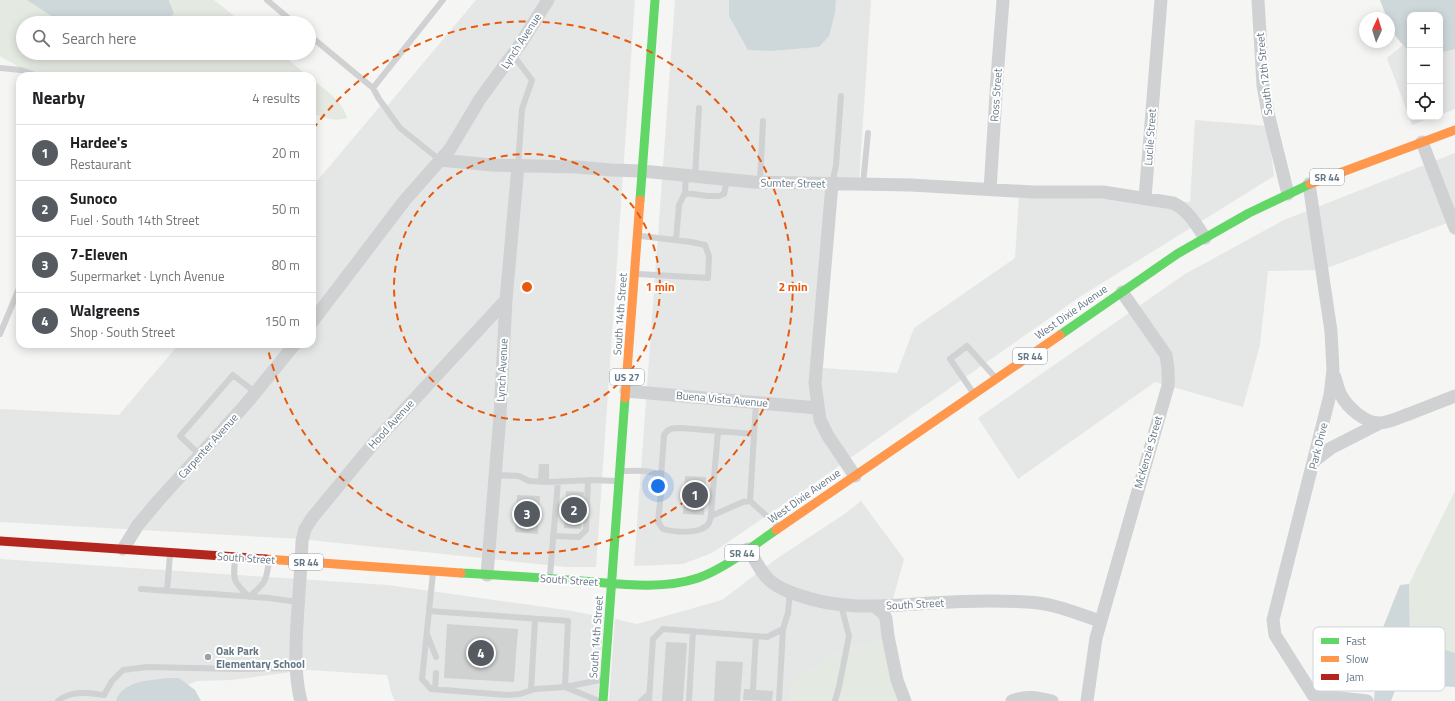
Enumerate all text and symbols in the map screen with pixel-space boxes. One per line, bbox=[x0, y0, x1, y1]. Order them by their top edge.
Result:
street label: Lynch Avenue bbox=[497, 10, 545, 72]
north arrow bbox=[1359, 12, 1395, 48]
map controls bbox=[1407, 12, 1443, 120]
button: + bbox=[1407, 12, 1443, 48]
search box bbox=[16, 16, 316, 60]
icon: search bbox=[30, 27, 52, 49]
text: Search here bbox=[62, 27, 136, 50]
street label: South 12th Street bbox=[1252, 32, 1276, 116]
button: − bbox=[1407, 48, 1443, 84]
street label: Ross Street bbox=[986, 68, 1006, 122]
button: locate bbox=[1407, 84, 1443, 120]
text: Nearby bbox=[32, 85, 85, 111]
text: 4 results bbox=[252, 88, 300, 108]
street label: Lucile Street bbox=[1140, 108, 1160, 166]
text: Hardee's bbox=[70, 131, 127, 154]
text: 1 bbox=[41, 143, 49, 163]
text: 20 m bbox=[272, 143, 300, 163]
text: Restaurant bbox=[70, 154, 131, 174]
road number: SR 44 bbox=[1310, 169, 1344, 185]
street label: Sumter Street bbox=[760, 174, 826, 192]
text: Sunoco bbox=[70, 187, 117, 210]
text: 2 bbox=[41, 199, 49, 219]
text: 50 m bbox=[272, 199, 300, 219]
text: Fuel · South 14th Street bbox=[70, 210, 199, 230]
text: 7-Eleven bbox=[70, 243, 128, 266]
text: 3 bbox=[41, 255, 49, 275]
text: 80 m bbox=[272, 255, 300, 275]
text: Supermarket · Lynch Avenue bbox=[70, 266, 225, 286]
street label: South 14th Street bbox=[609, 272, 631, 356]
text: 1 min bbox=[645, 277, 675, 296]
text: 2 min bbox=[778, 277, 808, 296]
centre of rings bbox=[520, 280, 534, 294]
street label: West Dixie Avenue bbox=[1031, 281, 1111, 343]
text: Walgreens bbox=[70, 299, 140, 322]
text: 4 bbox=[41, 311, 49, 331]
text: 150 m bbox=[264, 311, 300, 331]
text: Shop · South Street bbox=[70, 322, 175, 342]
street label: Lynch Avenue bbox=[492, 337, 512, 402]
road number: SR 44 bbox=[1013, 348, 1047, 364]
road number: US 27 bbox=[610, 369, 644, 385]
street label: Buena Vista Avenue bbox=[675, 387, 769, 411]
street label: Hood Avenue bbox=[364, 395, 418, 452]
street label: Carpenter Avenue bbox=[174, 410, 242, 482]
street label: McKenzie Street bbox=[1130, 413, 1166, 490]
street label: Park Drive bbox=[1304, 421, 1332, 471]
street label: West Dixie Avenue bbox=[764, 465, 844, 527]
your location bbox=[648, 476, 668, 496]
pin: 1 bbox=[682, 480, 708, 510]
pin: 2 bbox=[561, 495, 587, 525]
pin: 3 bbox=[514, 499, 540, 529]
road number: SR 44 bbox=[725, 545, 759, 561]
street label: South Street bbox=[216, 548, 276, 568]
road number: SR 44 bbox=[289, 554, 323, 570]
street label: South Street bbox=[539, 570, 599, 590]
street label: South Street bbox=[886, 594, 945, 614]
street label: South 14th Street bbox=[585, 595, 607, 679]
legend bbox=[1313, 627, 1445, 691]
text: Fast bbox=[1346, 633, 1366, 649]
pin: 4 bbox=[468, 638, 494, 668]
place label: Oak Park Elementary School bbox=[216, 643, 305, 672]
text: Slow bbox=[1346, 651, 1369, 667]
marker: Oak Park Elementary School bbox=[203, 652, 213, 662]
text: Jam bbox=[1346, 669, 1364, 685]

